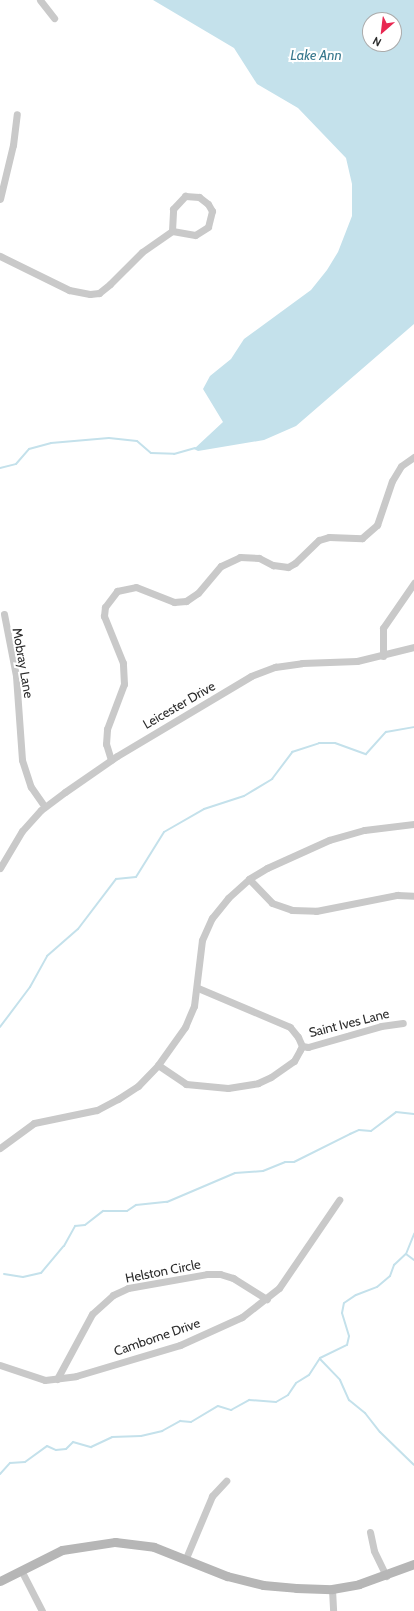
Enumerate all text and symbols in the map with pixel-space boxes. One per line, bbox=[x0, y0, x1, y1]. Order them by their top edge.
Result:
north arrow bbox=[362, 12, 402, 52]
text: N bbox=[370, 34, 384, 50]
water label: Lake Ann bbox=[290, 47, 342, 63]
street label: Mobray Lane bbox=[9, 627, 37, 699]
street label: Leicester Drive bbox=[140, 678, 218, 732]
street label: Saint Ives Lane bbox=[307, 1005, 391, 1041]
street label: Helston Circle bbox=[124, 1256, 202, 1286]
street label: Camborne Drive bbox=[112, 1315, 202, 1359]

